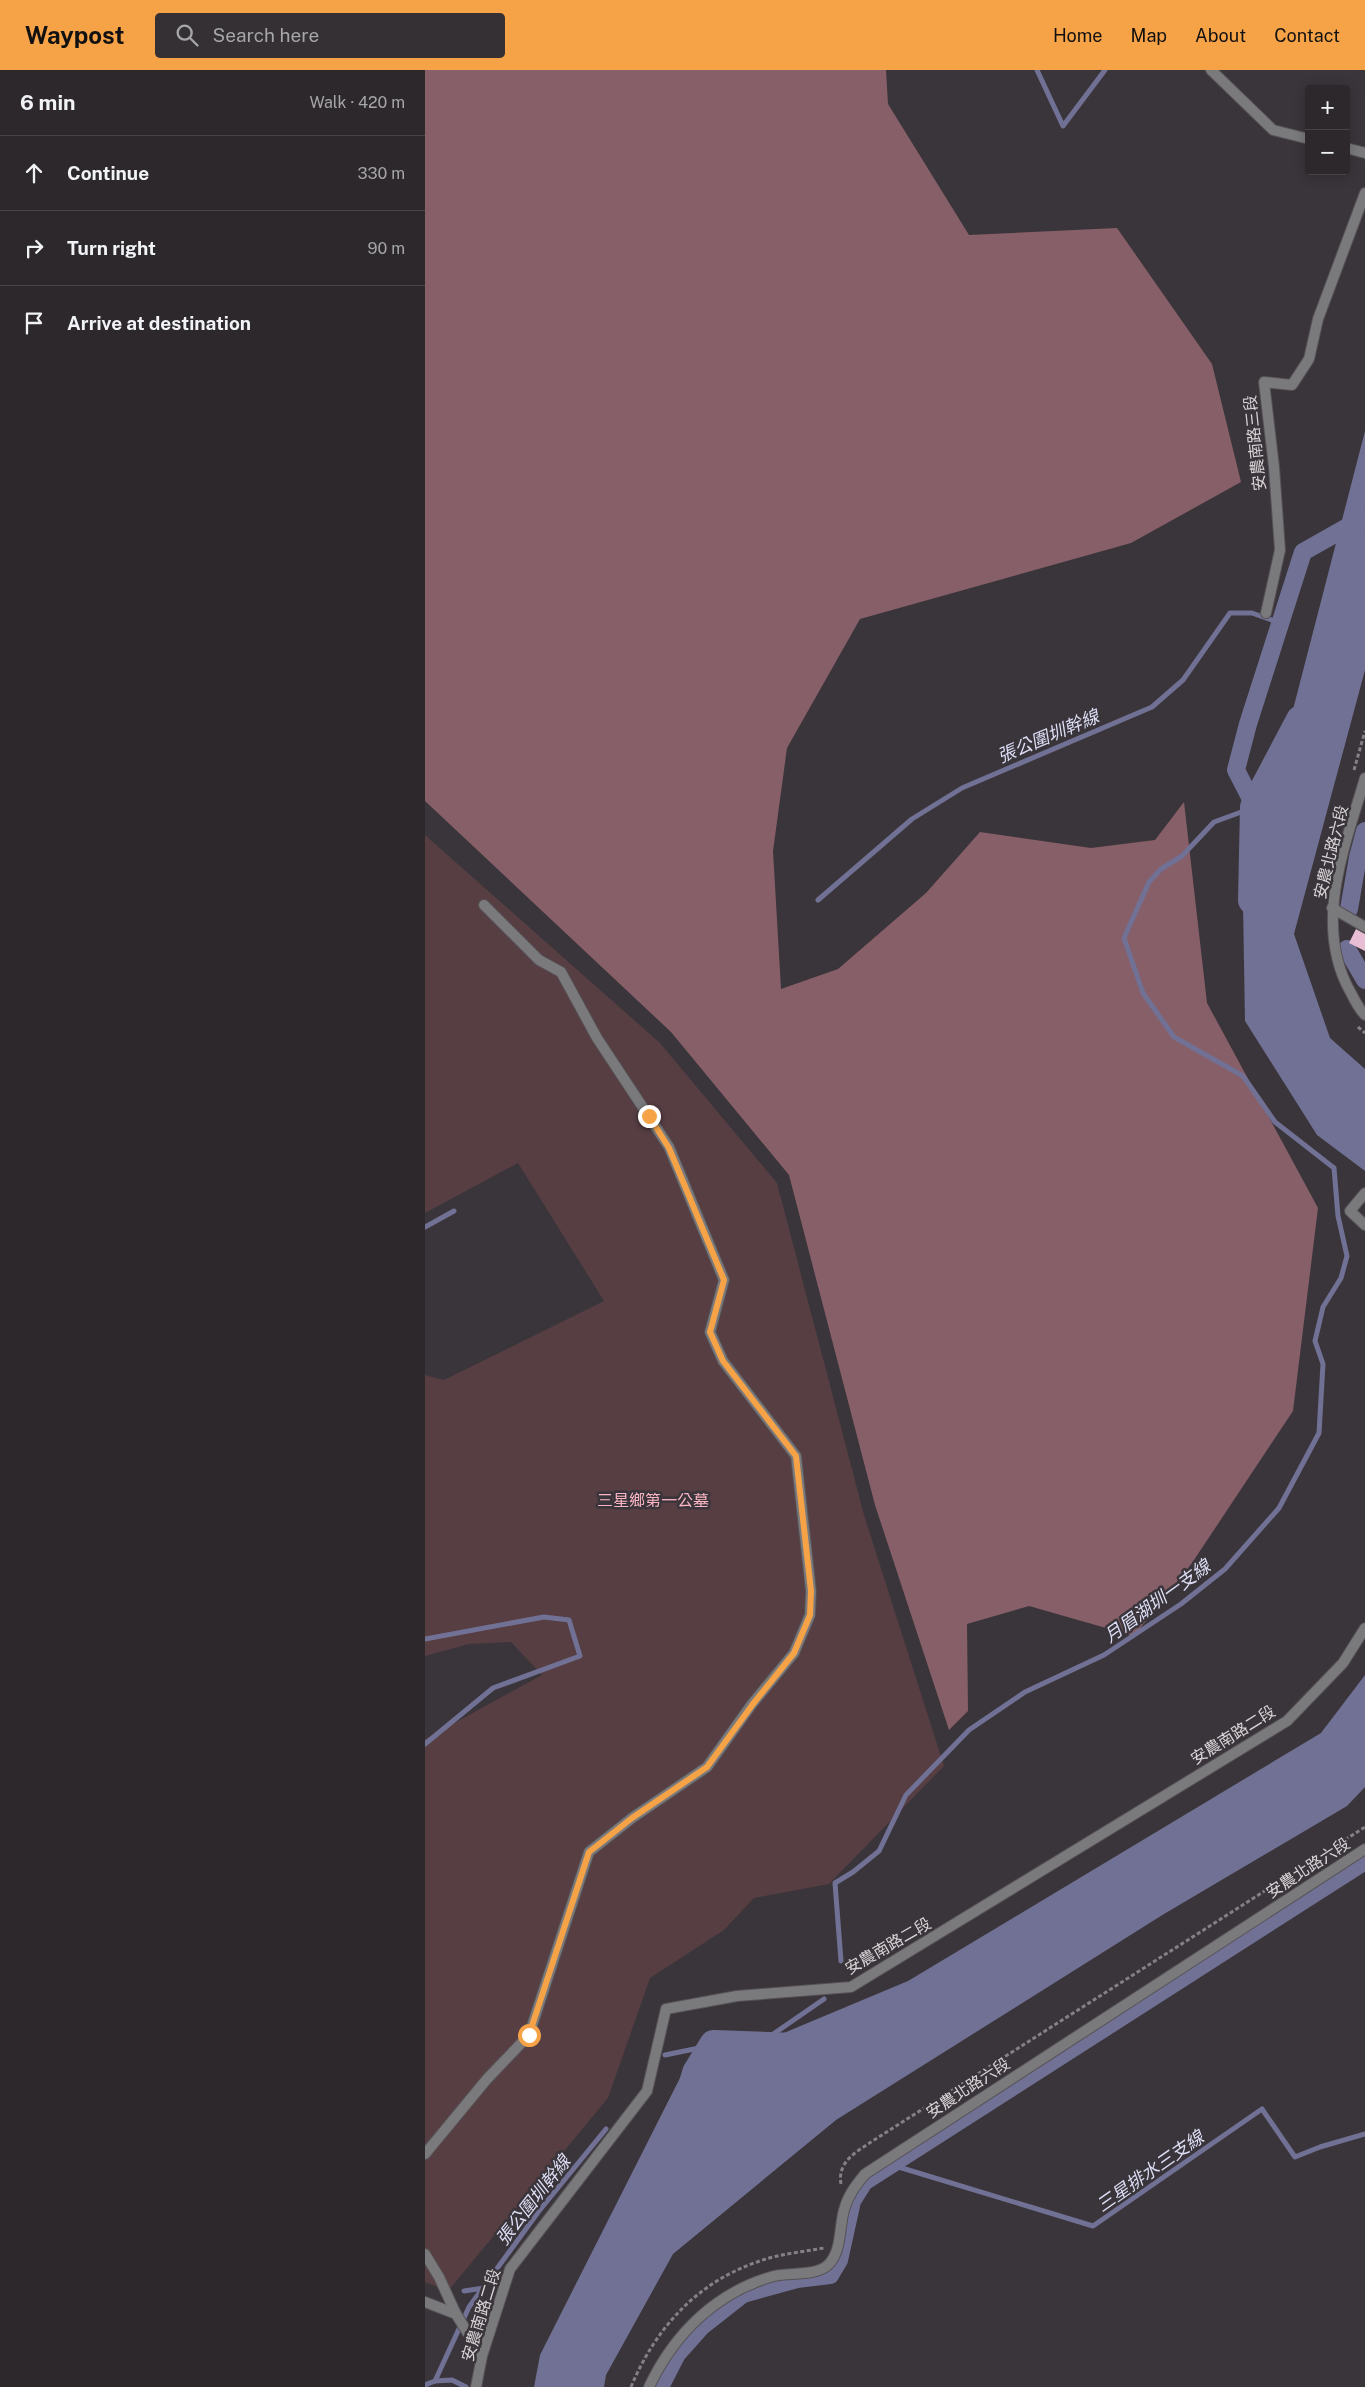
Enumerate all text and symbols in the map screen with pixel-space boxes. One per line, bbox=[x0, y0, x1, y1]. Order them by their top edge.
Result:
search box bbox=[155, 13, 505, 58]
text: Waypost bbox=[25, 21, 125, 49]
icon: search bbox=[173, 21, 201, 49]
text: Search here bbox=[213, 24, 319, 46]
text: Home bbox=[1053, 25, 1103, 46]
text: Map bbox=[1131, 25, 1167, 46]
text: About bbox=[1195, 25, 1246, 46]
text: Contact bbox=[1274, 25, 1340, 46]
map controls bbox=[1305, 85, 1350, 175]
button: + bbox=[1305, 85, 1350, 130]
text: 6 min bbox=[20, 90, 76, 115]
text: Walk · 420 m bbox=[309, 93, 405, 112]
button: − bbox=[1305, 130, 1350, 175]
icon: ahead bbox=[20, 159, 48, 187]
text: Continue bbox=[67, 162, 149, 184]
text: 330 m bbox=[358, 164, 405, 183]
icon: right bbox=[20, 234, 48, 262]
text: Turn right bbox=[67, 237, 156, 259]
text: 90 m bbox=[368, 239, 405, 258]
icon: arrive bbox=[20, 309, 48, 337]
text: Arrive at destination bbox=[67, 312, 251, 334]
street label: 安農南路三段 bbox=[1241, 394, 1269, 492]
water label: 張公圍圳幹線 bbox=[994, 704, 1104, 767]
street label: 安農北路六段 bbox=[1310, 803, 1352, 901]
route end bbox=[638, 1105, 661, 1128]
park label: 三星鄉第一公墓 bbox=[597, 1491, 709, 1510]
water label: 月眉湖圳一支線 bbox=[1100, 1554, 1216, 1647]
street label: 安農南路二段 bbox=[1187, 1702, 1279, 1768]
street label: 安農北路六段 bbox=[1263, 1834, 1353, 1902]
street label: 安農南路二段 bbox=[842, 1914, 934, 1978]
route start bbox=[518, 2024, 541, 2047]
street label: 安農北路六段 bbox=[923, 2054, 1013, 2122]
water label: 三星排水三支線 bbox=[1092, 2125, 1209, 2216]
water label: 張公圍圳幹線 bbox=[491, 2149, 576, 2249]
street label: 安農南路二段 bbox=[458, 2266, 504, 2364]

